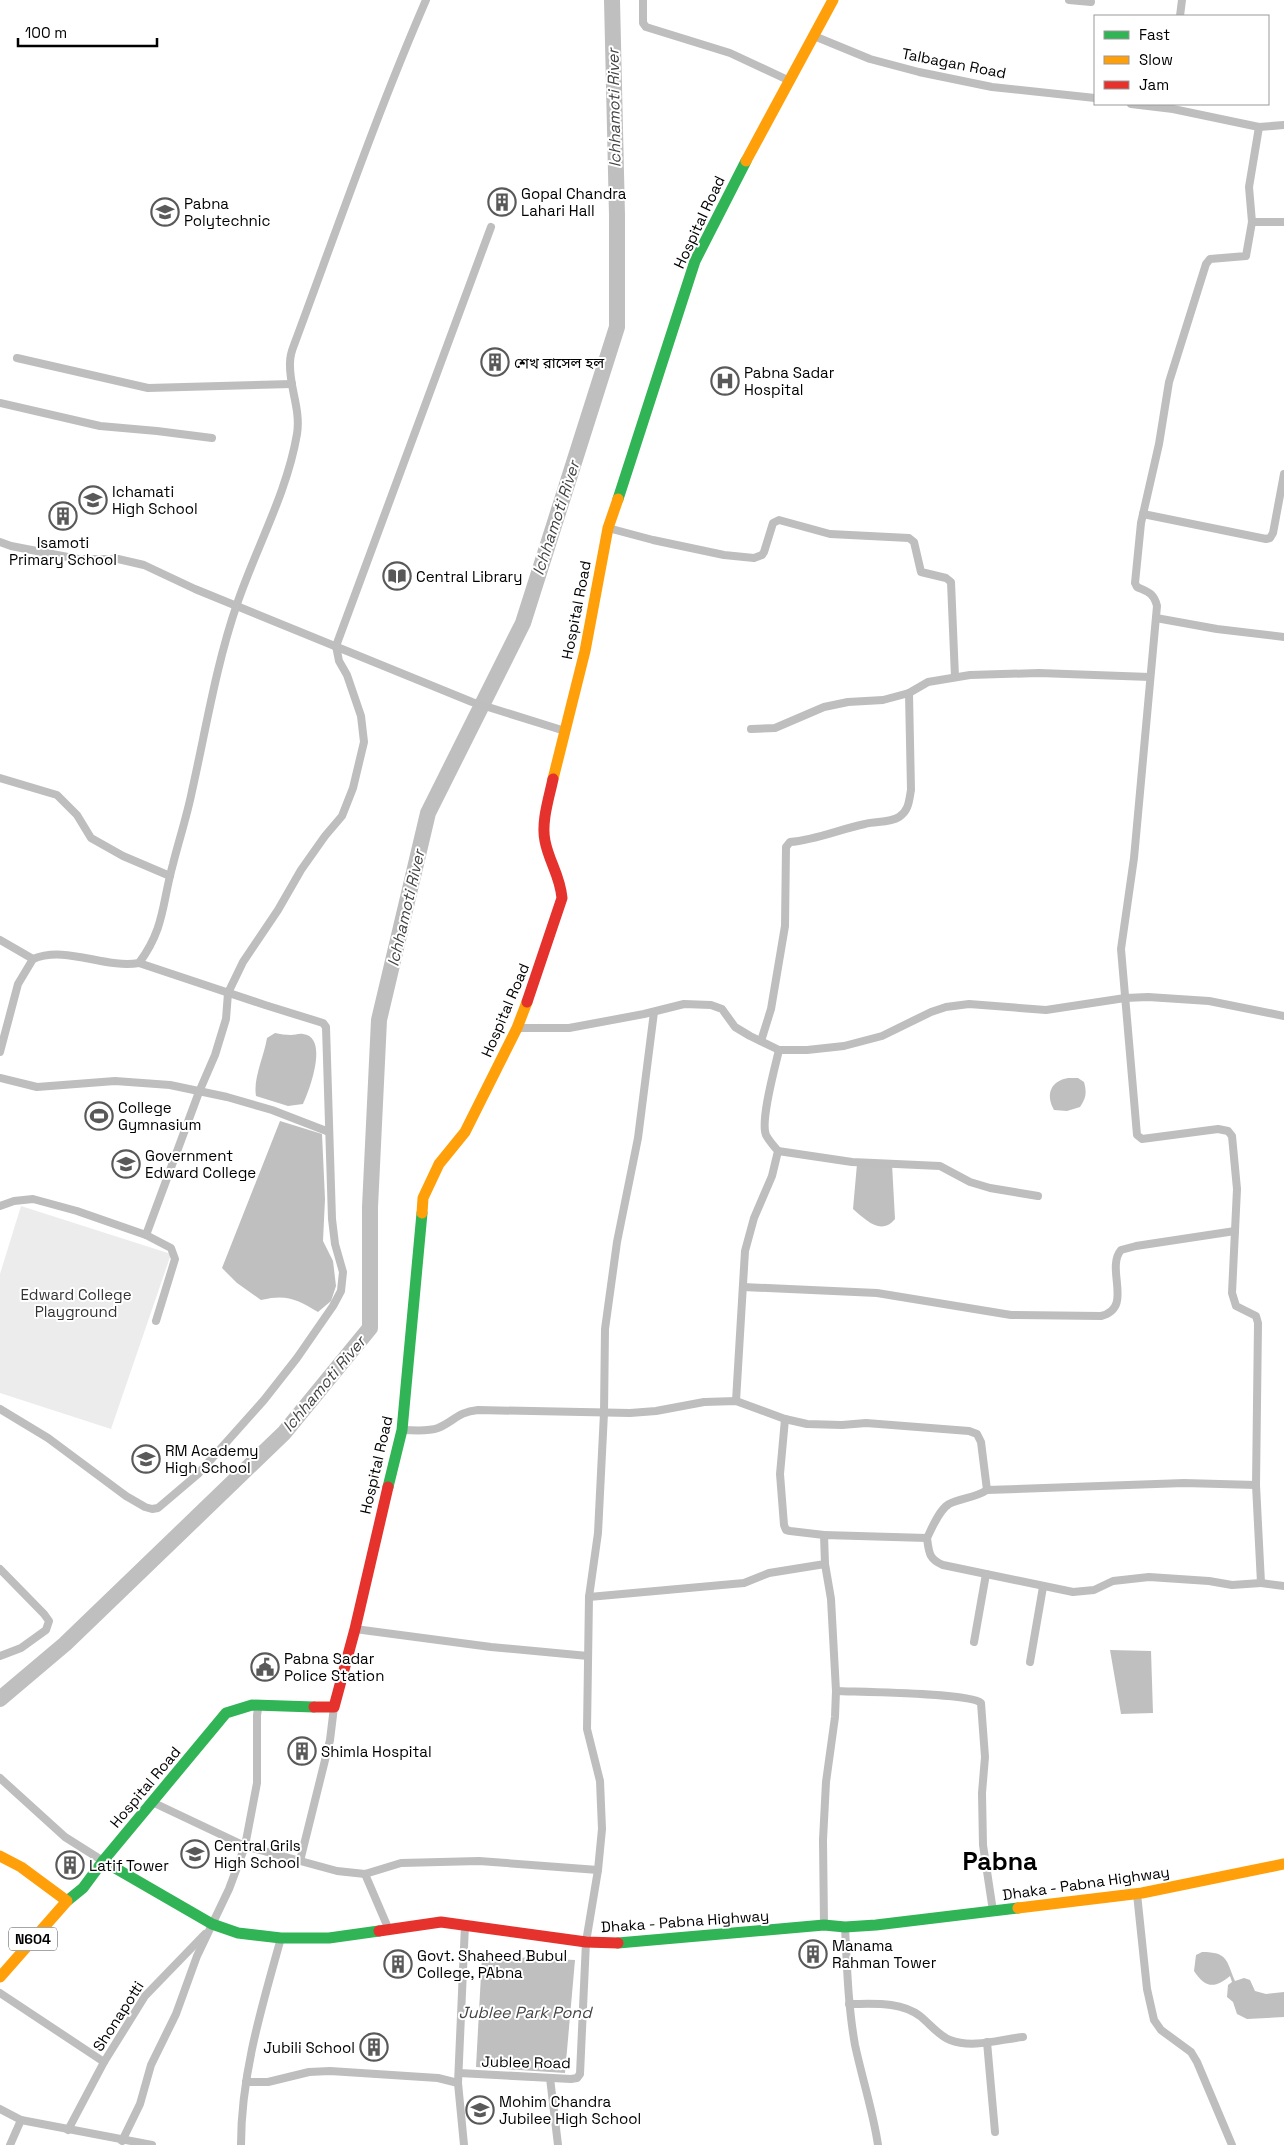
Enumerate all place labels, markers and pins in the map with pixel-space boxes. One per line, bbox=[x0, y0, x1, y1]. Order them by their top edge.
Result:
place label: Gopal Chandra Lahari Hall bbox=[521, 184, 627, 220]
building icon: Gopal Chandra Lahari Hall bbox=[487, 187, 517, 217]
place label: Pabna Polytechnic bbox=[184, 194, 270, 230]
school or university icon: Pabna Polytechnic bbox=[150, 197, 180, 227]
building icon: শেখ রাসেল হল bbox=[480, 347, 510, 377]
place label: শেখ রাসেল হল bbox=[514, 353, 605, 372]
place label: Pabna Sadar Hospital bbox=[744, 363, 835, 399]
hospital icon: Pabna Sadar Hospital bbox=[710, 366, 740, 396]
place label: Ichamati High School bbox=[112, 482, 198, 518]
school or university icon: Ichamati High School bbox=[78, 485, 108, 515]
building icon: Isamoti Primary School bbox=[48, 501, 78, 531]
place label: Isamoti Primary School bbox=[9, 533, 117, 569]
library icon: Central Library bbox=[382, 561, 412, 591]
place label: Central Library bbox=[416, 567, 522, 586]
place label: College Gymnasium bbox=[118, 1098, 201, 1134]
sports icon: College Gymnasium bbox=[84, 1101, 114, 1131]
place label: Government Edward College bbox=[145, 1146, 256, 1182]
school or university icon: Government Edward College bbox=[111, 1149, 141, 1179]
place label: RM Academy High School bbox=[165, 1441, 258, 1477]
school or university icon: RM Academy High School bbox=[131, 1444, 161, 1474]
place label: Pabna Sadar Police Station bbox=[284, 1649, 384, 1685]
public building icon: Pabna Sadar Police Station bbox=[250, 1652, 280, 1682]
building icon: Shimla Hospital bbox=[287, 1736, 317, 1766]
place label: Shimla Hospital bbox=[321, 1742, 432, 1761]
place label: Central Grils High School bbox=[214, 1836, 301, 1872]
school or university icon: Central Grils High School bbox=[180, 1839, 210, 1869]
building icon: Latif Tower bbox=[55, 1850, 85, 1880]
place label: Latif Tower bbox=[89, 1856, 169, 1875]
place label: Manama Rahman Tower bbox=[832, 1936, 937, 1972]
building icon: Manama Rahman Tower bbox=[798, 1939, 828, 1969]
place label: Govt. Shaheed Bubul College, PAbna bbox=[417, 1946, 567, 1982]
building icon: Govt. Shaheed Bubul College, PAbna bbox=[383, 1949, 413, 1979]
building icon: Jubili School bbox=[359, 2032, 389, 2062]
place label: Jubili School bbox=[263, 2038, 355, 2057]
place label: Mohim Chandra Jubilee High School bbox=[499, 2092, 641, 2128]
school or university icon: Mohim Chandra Jubilee High School bbox=[465, 2095, 495, 2125]

